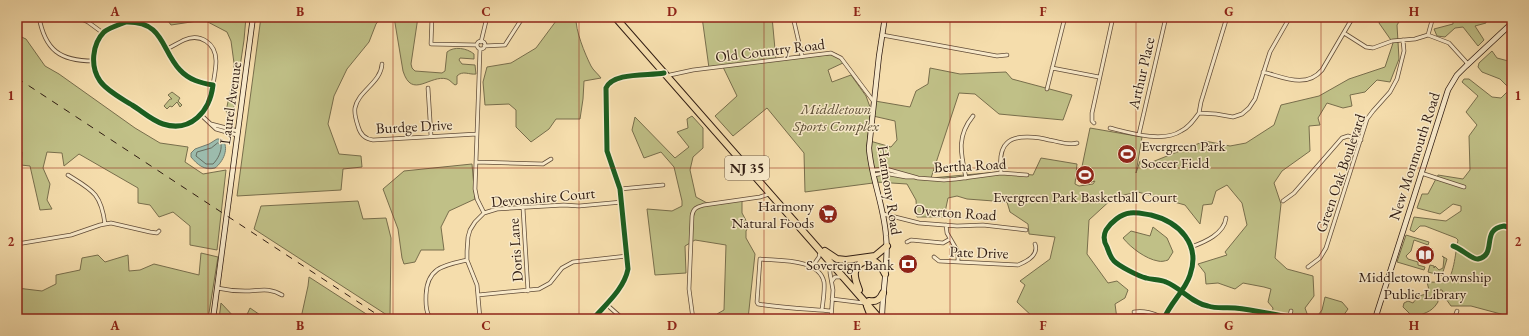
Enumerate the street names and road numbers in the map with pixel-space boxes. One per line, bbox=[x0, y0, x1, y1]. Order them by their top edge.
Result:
street label: Old Country Road bbox=[714, 34, 826, 66]
street label: Arthur Place bbox=[1123, 35, 1159, 112]
street label: Laurel Avenue bbox=[215, 60, 245, 146]
street label: New Monmouth Road bbox=[1384, 89, 1444, 222]
street label: Green Oak Boulevard bbox=[1311, 111, 1369, 235]
street label: Burdge Drive bbox=[375, 114, 453, 137]
street label: Harmony Road bbox=[874, 144, 907, 237]
street label: Bertha Road bbox=[933, 154, 1007, 176]
road number: NJ 35 bbox=[725, 156, 769, 180]
street label: Devonshire Court bbox=[490, 183, 596, 211]
street label: Overton Road bbox=[913, 200, 997, 224]
street label: Doris Lane bbox=[503, 217, 527, 282]
street label: Pate Drive bbox=[949, 241, 1009, 263]

